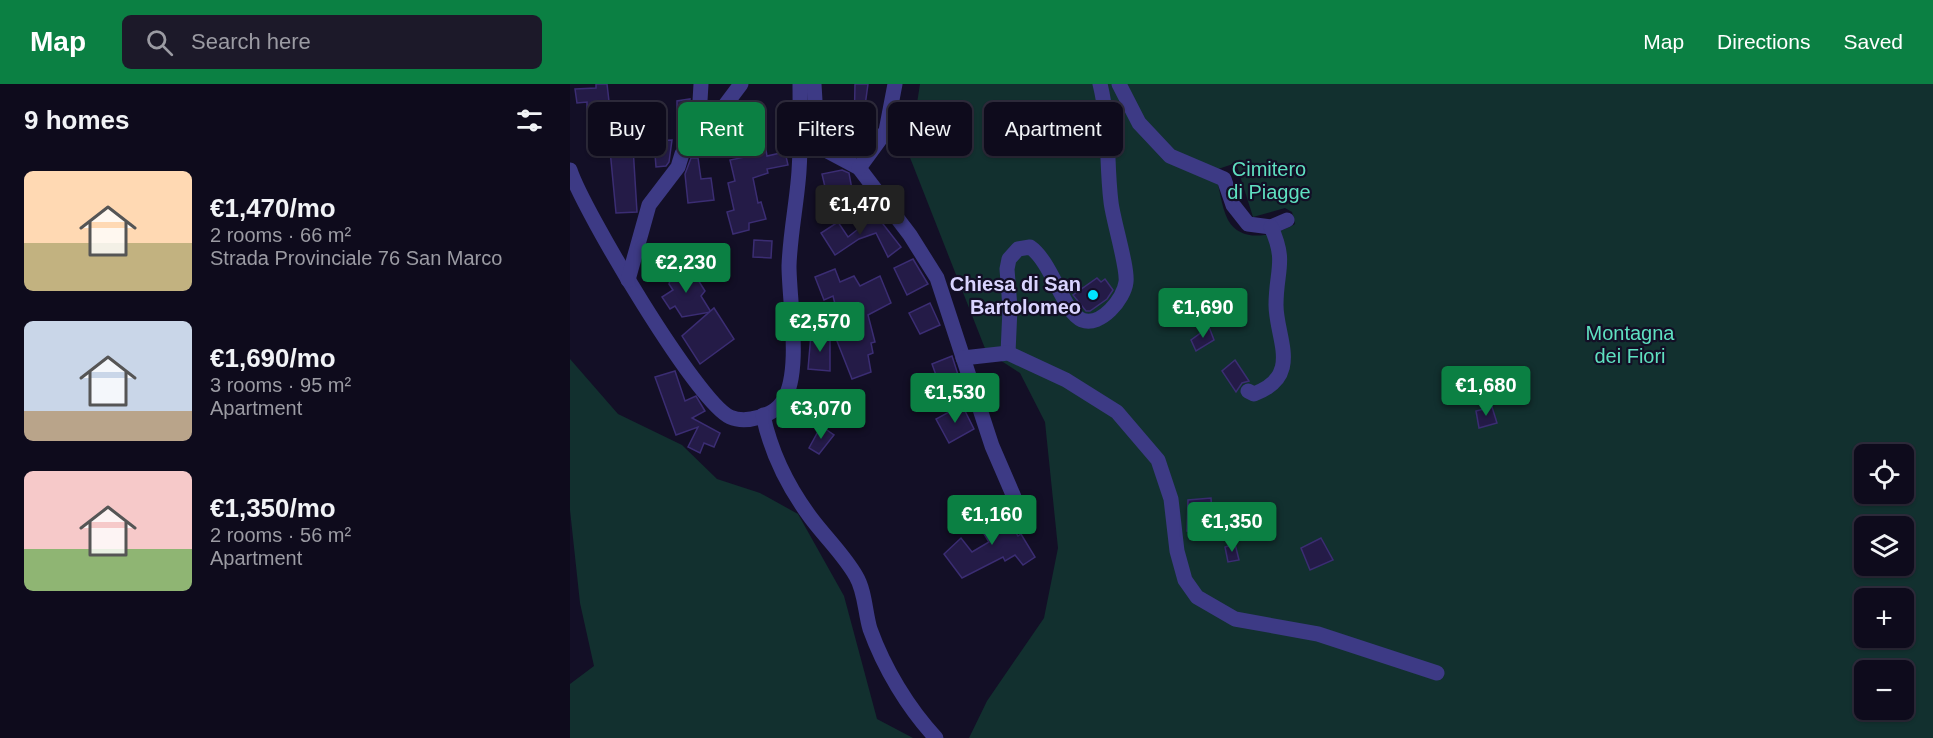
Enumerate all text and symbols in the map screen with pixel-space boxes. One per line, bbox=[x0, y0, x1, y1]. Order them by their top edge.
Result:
search box bbox=[122, 15, 542, 69]
text: Map bbox=[30, 26, 86, 57]
icon: search bbox=[143, 26, 176, 59]
text: Search here bbox=[191, 29, 311, 54]
text: Map bbox=[1643, 30, 1684, 53]
text: Directions bbox=[1717, 30, 1810, 53]
text: Saved bbox=[1843, 30, 1903, 53]
chip: Buy bbox=[588, 102, 666, 156]
chip: Rent bbox=[678, 102, 765, 156]
chip: Filters bbox=[777, 102, 876, 156]
chip: New bbox=[888, 102, 972, 156]
chip: Apartment bbox=[984, 102, 1123, 156]
icon: filters bbox=[513, 104, 546, 137]
text: 9 homes bbox=[24, 105, 130, 135]
park label: Cimitero di Piagge bbox=[1227, 158, 1311, 203]
pin: €1,470 bbox=[811, 185, 909, 236]
text: €1,470/mo bbox=[210, 193, 336, 223]
text: €1,470 bbox=[829, 193, 891, 215]
icon: home bbox=[72, 195, 144, 267]
text: 2 rooms · 66 m² bbox=[210, 224, 351, 246]
pin: €2,230 bbox=[637, 243, 735, 294]
text: Strada Provinciale 76 San Marco bbox=[210, 247, 502, 269]
text: €2,230 bbox=[655, 251, 717, 273]
place label: Chiesa di San Bartolomeo bbox=[950, 273, 1081, 318]
marker: Chiesa di San Bartolomeo bbox=[1086, 288, 1100, 302]
pin: €1,690 bbox=[1154, 288, 1252, 339]
text: €1,690 bbox=[1172, 296, 1234, 318]
pin: €2,570 bbox=[771, 302, 869, 353]
text: €2,570 bbox=[789, 310, 851, 332]
park label: Montagna dei Fiori bbox=[1586, 322, 1675, 367]
text: €1,690/mo bbox=[210, 343, 336, 373]
icon: home bbox=[72, 345, 144, 417]
pin: €1,680 bbox=[1437, 366, 1535, 417]
pin: €1,530 bbox=[906, 373, 1004, 424]
text: 3 rooms · 95 m² bbox=[210, 374, 351, 396]
text: €1,680 bbox=[1455, 374, 1517, 396]
text: €1,530 bbox=[924, 381, 986, 403]
pin: €3,070 bbox=[772, 389, 870, 440]
text: Apartment bbox=[210, 397, 302, 419]
text: €3,070 bbox=[790, 397, 852, 419]
map controls bbox=[1854, 444, 1914, 720]
button: locate bbox=[1854, 444, 1914, 504]
text: €1,350/mo bbox=[210, 493, 336, 523]
icon: home bbox=[72, 495, 144, 567]
pin: €1,160 bbox=[943, 495, 1041, 546]
pin: €1,350 bbox=[1183, 502, 1281, 553]
text: €1,160 bbox=[961, 503, 1023, 525]
text: €1,350 bbox=[1201, 510, 1263, 532]
button: layers bbox=[1854, 516, 1914, 576]
text: 2 rooms · 56 m² bbox=[210, 524, 351, 546]
text: Apartment bbox=[210, 547, 302, 569]
button: + bbox=[1854, 588, 1914, 648]
button: − bbox=[1854, 660, 1914, 720]

